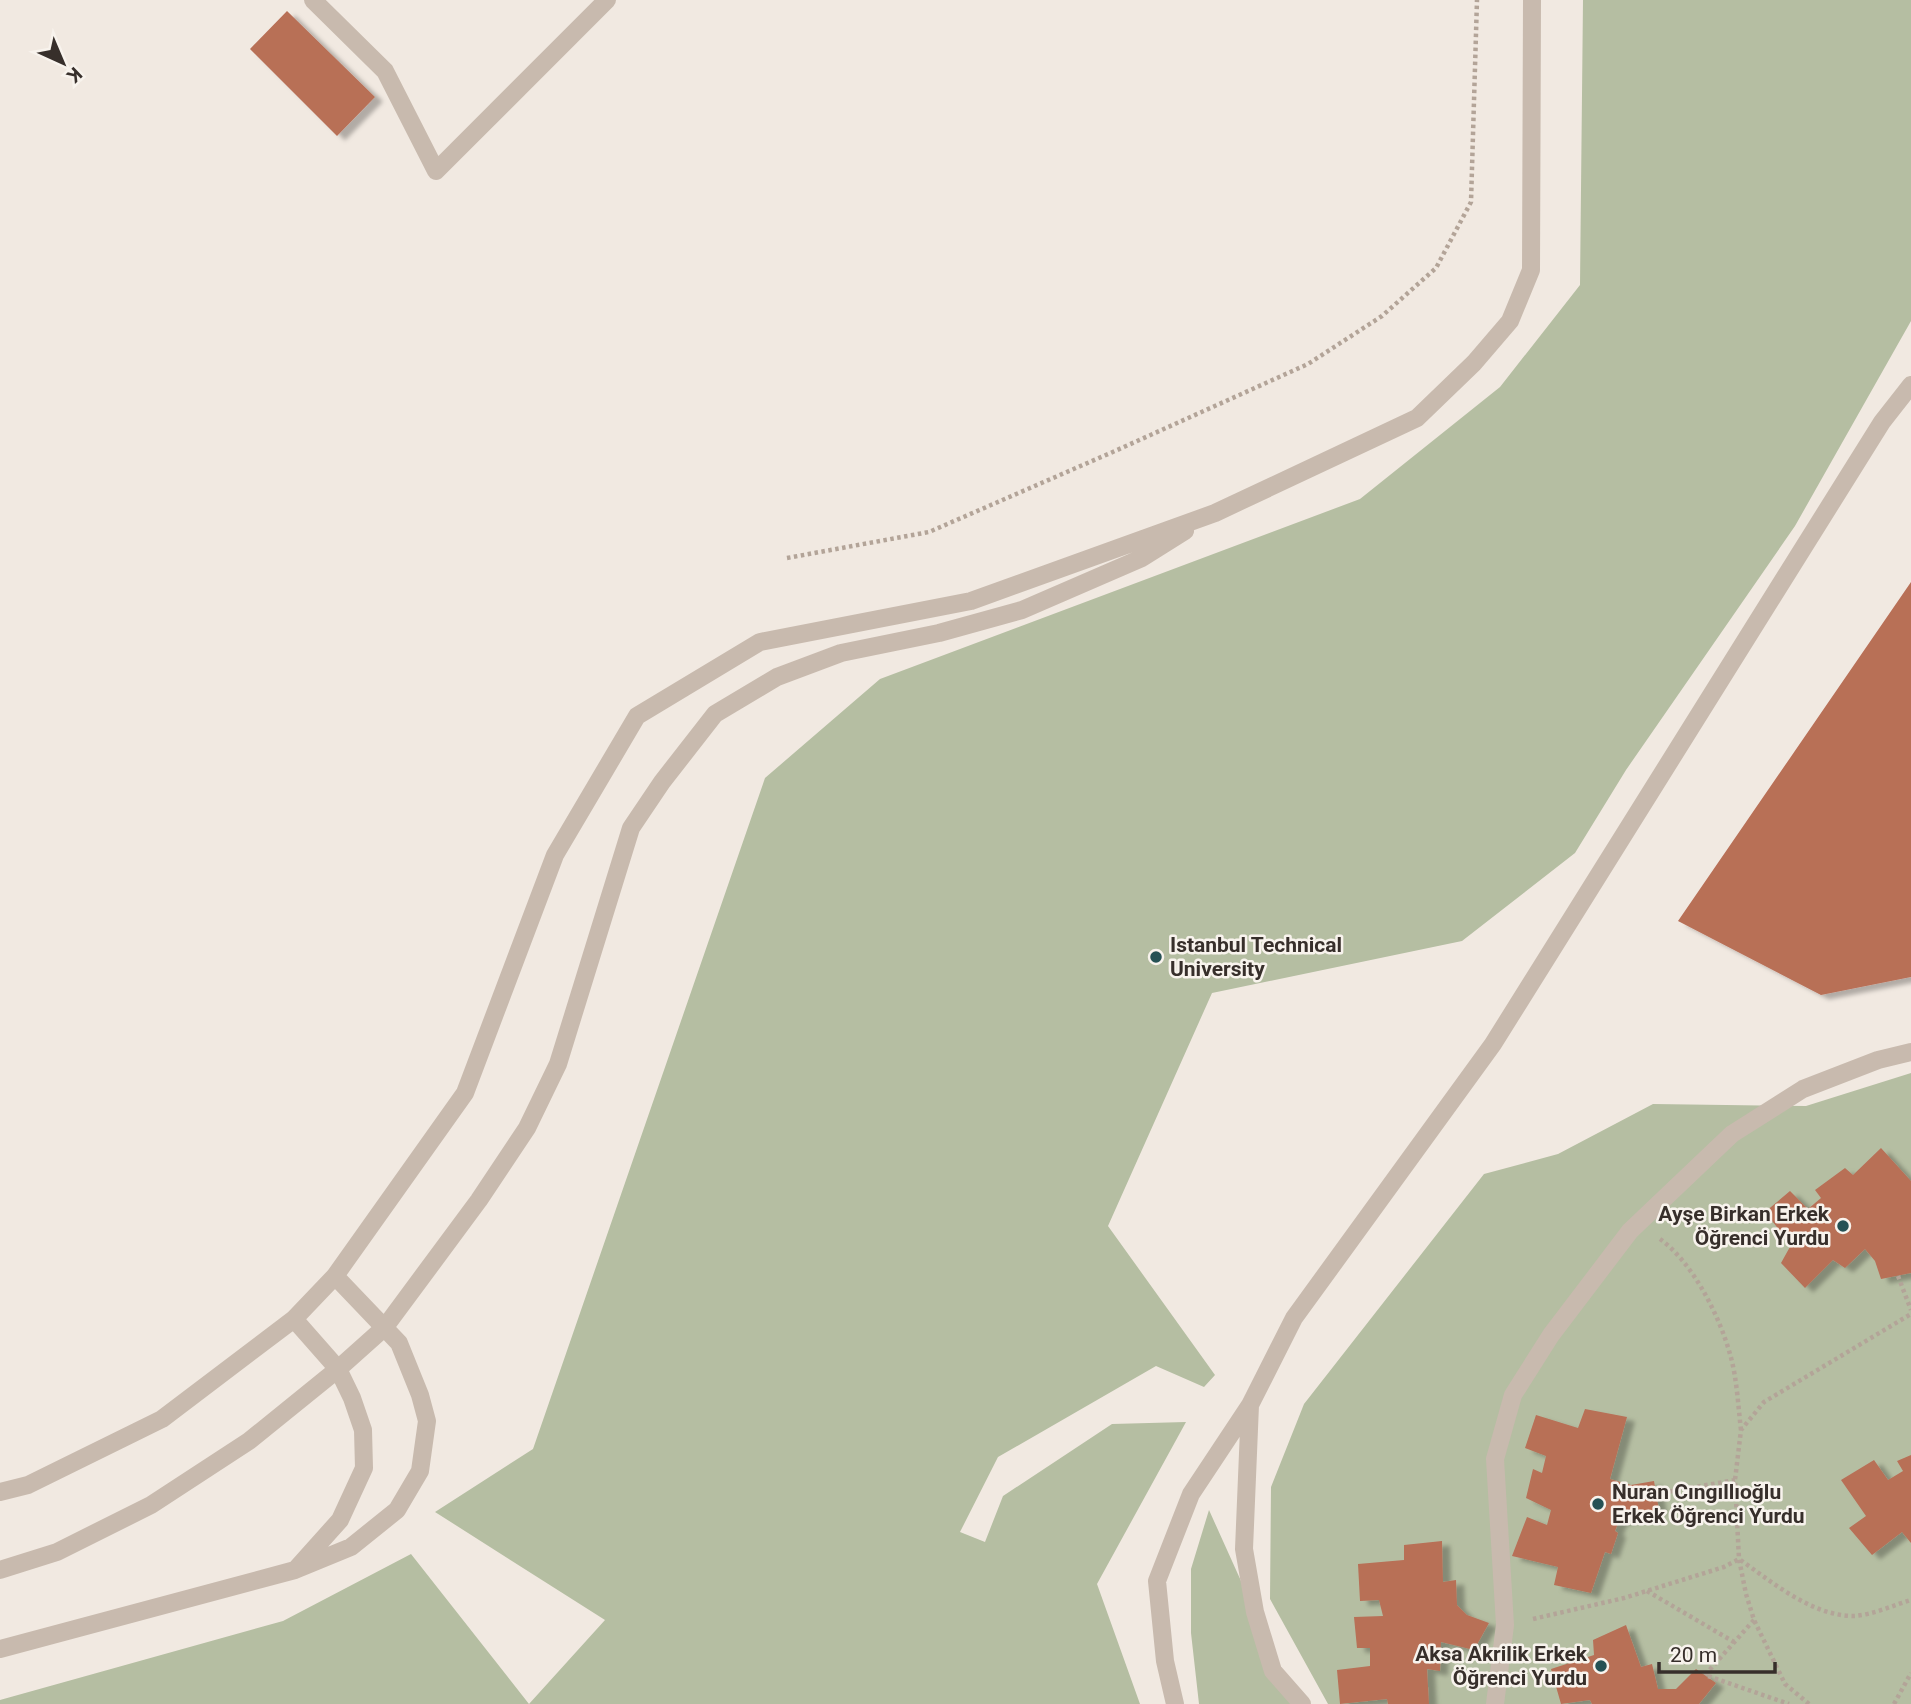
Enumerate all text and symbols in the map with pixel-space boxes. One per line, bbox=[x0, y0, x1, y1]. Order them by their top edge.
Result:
north arrow bbox=[28, 28, 98, 98]
text: K bbox=[61, 62, 87, 88]
place label: Istanbul Technical University bbox=[1170, 933, 1342, 981]
marker: Istanbul Technical University bbox=[1148, 949, 1164, 965]
place label: Ayşe Birkan Erkek Öğrenci Yurdu bbox=[1658, 1202, 1830, 1250]
marker: Ayşe Birkan Erkek Öğrenci Yurdu bbox=[1835, 1218, 1851, 1234]
place label: Nuran Cıngıllıoğlu Erkek Öğrenci Yurdu bbox=[1612, 1480, 1805, 1528]
marker: Nuran Cıngıllıoğlu Erkek Öğrenci Yurdu bbox=[1590, 1496, 1606, 1512]
scale bar bbox=[1659, 1630, 1774, 1674]
place label: Aksa Akrilik Erkek Öğrenci Yurdu bbox=[1415, 1642, 1588, 1690]
text: 20 m bbox=[1670, 1643, 1717, 1667]
marker: Aksa Akrilik Erkek Öğrenci Yurdu bbox=[1593, 1658, 1609, 1674]

